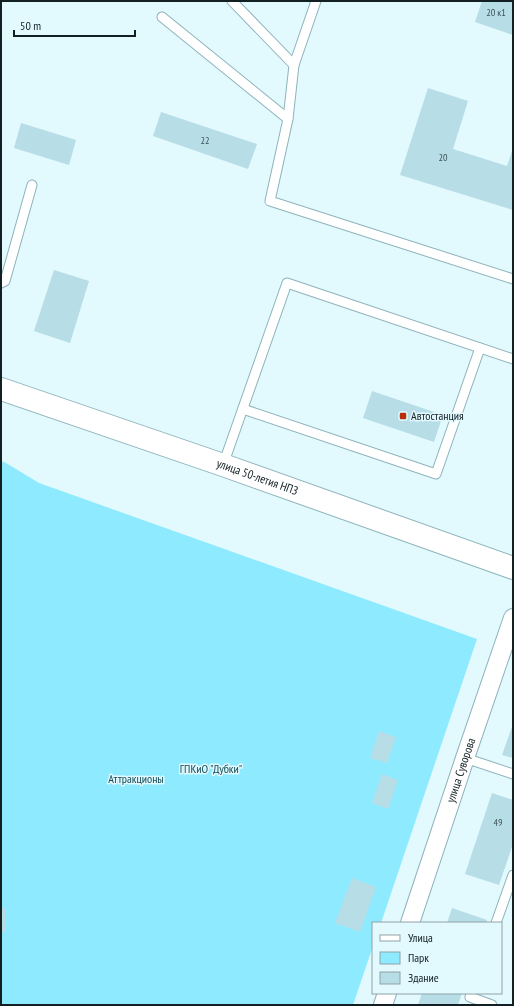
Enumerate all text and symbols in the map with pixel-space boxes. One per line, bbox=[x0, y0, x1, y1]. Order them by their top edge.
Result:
house number: 20 к1 bbox=[486, 6, 506, 19]
scale bar bbox=[14, 12, 135, 38]
text: 50 m bbox=[20, 18, 41, 33]
house number: 22 bbox=[201, 134, 210, 147]
house number: 20 bbox=[439, 151, 448, 164]
place label: Автостанция bbox=[411, 408, 464, 423]
marker: Автостанция bbox=[398, 411, 408, 421]
street label: улица 50-летия НПЗ bbox=[215, 455, 300, 498]
street label: улица Суворова bbox=[443, 736, 478, 804]
park label: ГПКиО "Дубки" bbox=[180, 761, 242, 776]
park label: Аттракционы bbox=[108, 771, 164, 786]
house number: 49 bbox=[494, 816, 503, 829]
legend bbox=[372, 922, 502, 994]
text: Улица bbox=[408, 930, 433, 945]
text: Парк bbox=[408, 950, 429, 965]
text: Здание bbox=[408, 970, 439, 985]

